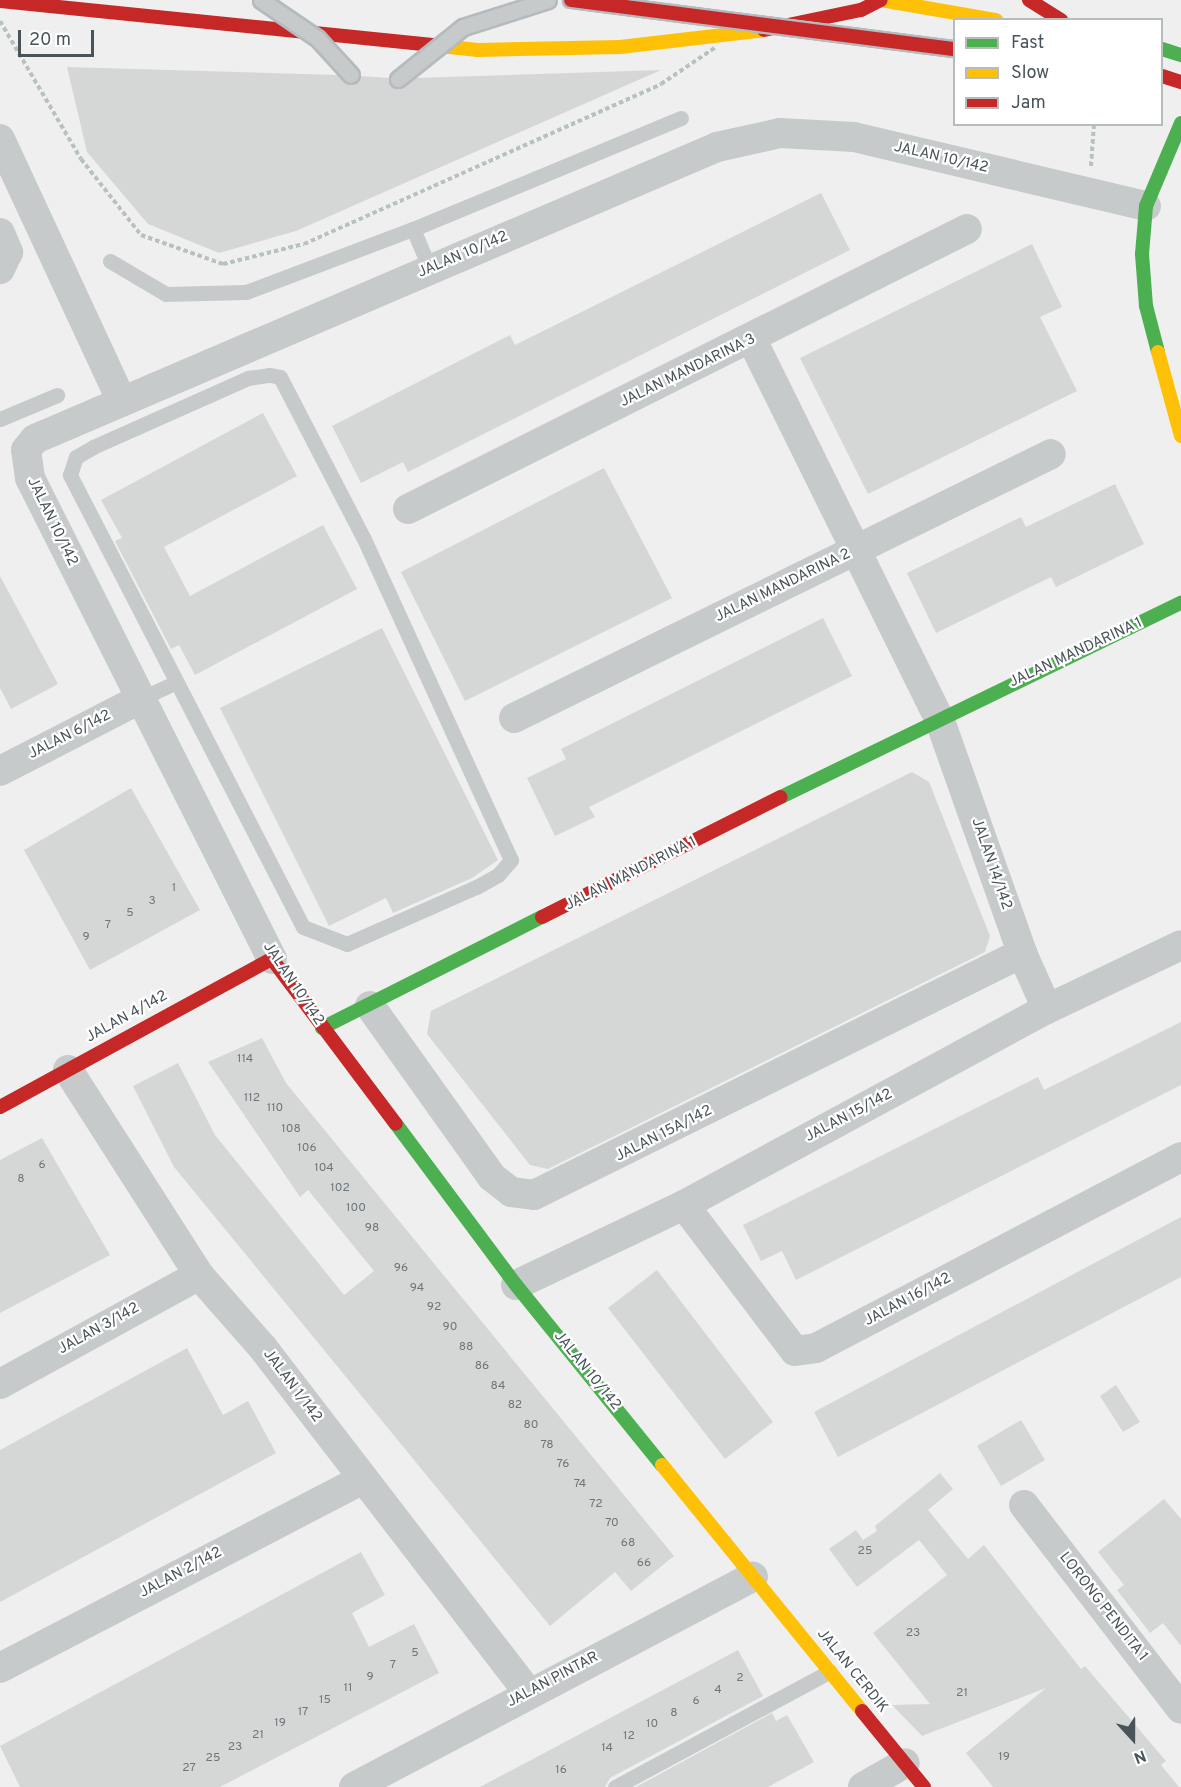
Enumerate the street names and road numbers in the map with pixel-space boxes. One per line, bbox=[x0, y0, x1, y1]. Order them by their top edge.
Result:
street label: JALAN 10/142 bbox=[892, 138, 990, 178]
street label: JALAN 10/142 bbox=[415, 228, 511, 282]
street label: JALAN MANDARINA 3 bbox=[617, 330, 759, 412]
street label: JALAN 10/142 bbox=[23, 475, 81, 569]
street label: JALAN MANDARINA 2 bbox=[712, 545, 854, 627]
street label: JALAN MANDARINA 1 bbox=[1006, 614, 1146, 692]
street label: JALAN 6/142 bbox=[26, 706, 114, 764]
street label: JALAN 14/142 bbox=[967, 816, 1015, 912]
street label: JALAN MANDARINA 1 bbox=[562, 833, 700, 915]
street label: JALAN 10/142 bbox=[259, 939, 327, 1029]
street label: JALAN 4/142 bbox=[83, 987, 171, 1047]
street label: JALAN 15/142 bbox=[802, 1085, 896, 1147]
street label: JALAN 15A/142 bbox=[613, 1102, 715, 1166]
street label: JALAN 16/142 bbox=[861, 1270, 955, 1330]
street label: JALAN 3/142 bbox=[55, 1299, 143, 1359]
street label: JALAN 10/142 bbox=[550, 1328, 624, 1414]
street label: JALAN 1/142 bbox=[259, 1346, 325, 1426]
street label: JALAN 2/142 bbox=[137, 1544, 225, 1602]
street label: LORONG PENDITA 1 bbox=[1055, 1549, 1151, 1665]
street label: JALAN CERDIK bbox=[813, 1625, 891, 1717]
street label: JALAN PINTAR bbox=[504, 1648, 602, 1712]

